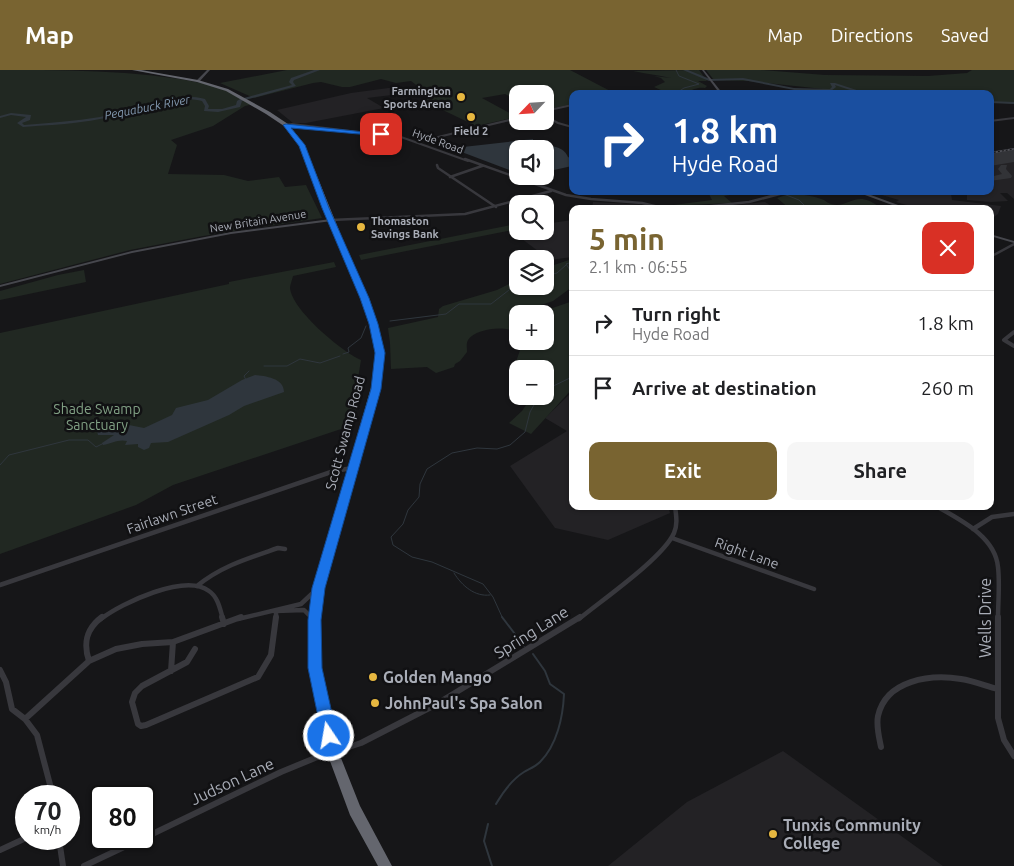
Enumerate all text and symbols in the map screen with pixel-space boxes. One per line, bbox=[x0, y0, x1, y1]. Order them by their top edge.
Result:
text: Map bbox=[25, 22, 74, 49]
text: Map bbox=[767, 25, 803, 45]
text: Directions bbox=[831, 25, 913, 45]
text: Saved bbox=[941, 25, 989, 45]
place label: Farmington Sports Arena bbox=[384, 85, 451, 110]
north arrow bbox=[509, 85, 554, 130]
map controls bbox=[509, 85, 554, 405]
marker: Farmington Sports Arena bbox=[455, 91, 467, 103]
water label: Pequabuck River bbox=[103, 92, 191, 122]
icon: right bbox=[589, 110, 654, 175]
text: 1.8 km bbox=[672, 110, 778, 150]
marker: Field 2 bbox=[465, 111, 477, 123]
pin bbox=[360, 113, 402, 155]
icon: arrive bbox=[367, 120, 395, 148]
place label: Field 2 bbox=[454, 125, 488, 137]
street label: Hyde Road bbox=[411, 126, 465, 156]
button: sound bbox=[509, 140, 554, 185]
text: Hyde Road bbox=[672, 151, 779, 176]
button: search bbox=[509, 195, 554, 240]
street label: New Britain Avenue bbox=[209, 207, 307, 235]
place label: Thomaston Savings Bank bbox=[371, 215, 440, 240]
marker: Thomaston Savings Bank bbox=[355, 221, 367, 233]
text: 5 min bbox=[589, 222, 665, 256]
button: close bbox=[922, 222, 974, 274]
button: layers bbox=[509, 250, 554, 295]
text: 2.1 km · 06:55 bbox=[589, 258, 688, 276]
text: Turn right bbox=[632, 303, 720, 325]
button: + bbox=[509, 305, 554, 350]
icon: right bbox=[589, 309, 617, 337]
text: 1.8 km bbox=[918, 312, 974, 334]
text: Hyde Road bbox=[632, 325, 710, 343]
button: − bbox=[509, 360, 554, 405]
street label: Scott Swamp Road bbox=[322, 374, 368, 492]
icon: arrive bbox=[589, 374, 617, 402]
text: Arrive at destination bbox=[632, 377, 817, 399]
text: 260 m bbox=[921, 377, 974, 399]
park label: Shade Swamp Sanctuary bbox=[53, 401, 141, 433]
button: Exit bbox=[589, 442, 777, 500]
button: Share bbox=[787, 442, 974, 500]
street label: Fairlawn Street bbox=[125, 491, 220, 537]
street label: Right Lane bbox=[713, 534, 781, 572]
street label: Wells Drive bbox=[976, 578, 994, 658]
street label: Spring Lane bbox=[491, 602, 571, 662]
place label: Golden Mango bbox=[383, 668, 492, 686]
marker: Golden Mango bbox=[367, 671, 379, 683]
place label: JohnPaul's Spa Salon bbox=[385, 694, 543, 712]
marker: JohnPaul's Spa Salon bbox=[369, 697, 381, 709]
position arrow bbox=[302, 709, 354, 761]
street label: Judson Lane bbox=[187, 754, 277, 808]
speed limit sign: 80 bbox=[90, 785, 155, 850]
text: 70 bbox=[33, 797, 62, 825]
place label: Tunxis Community College bbox=[783, 816, 921, 852]
text: km/h bbox=[34, 823, 61, 836]
marker: Tunxis Community College bbox=[767, 828, 779, 840]

